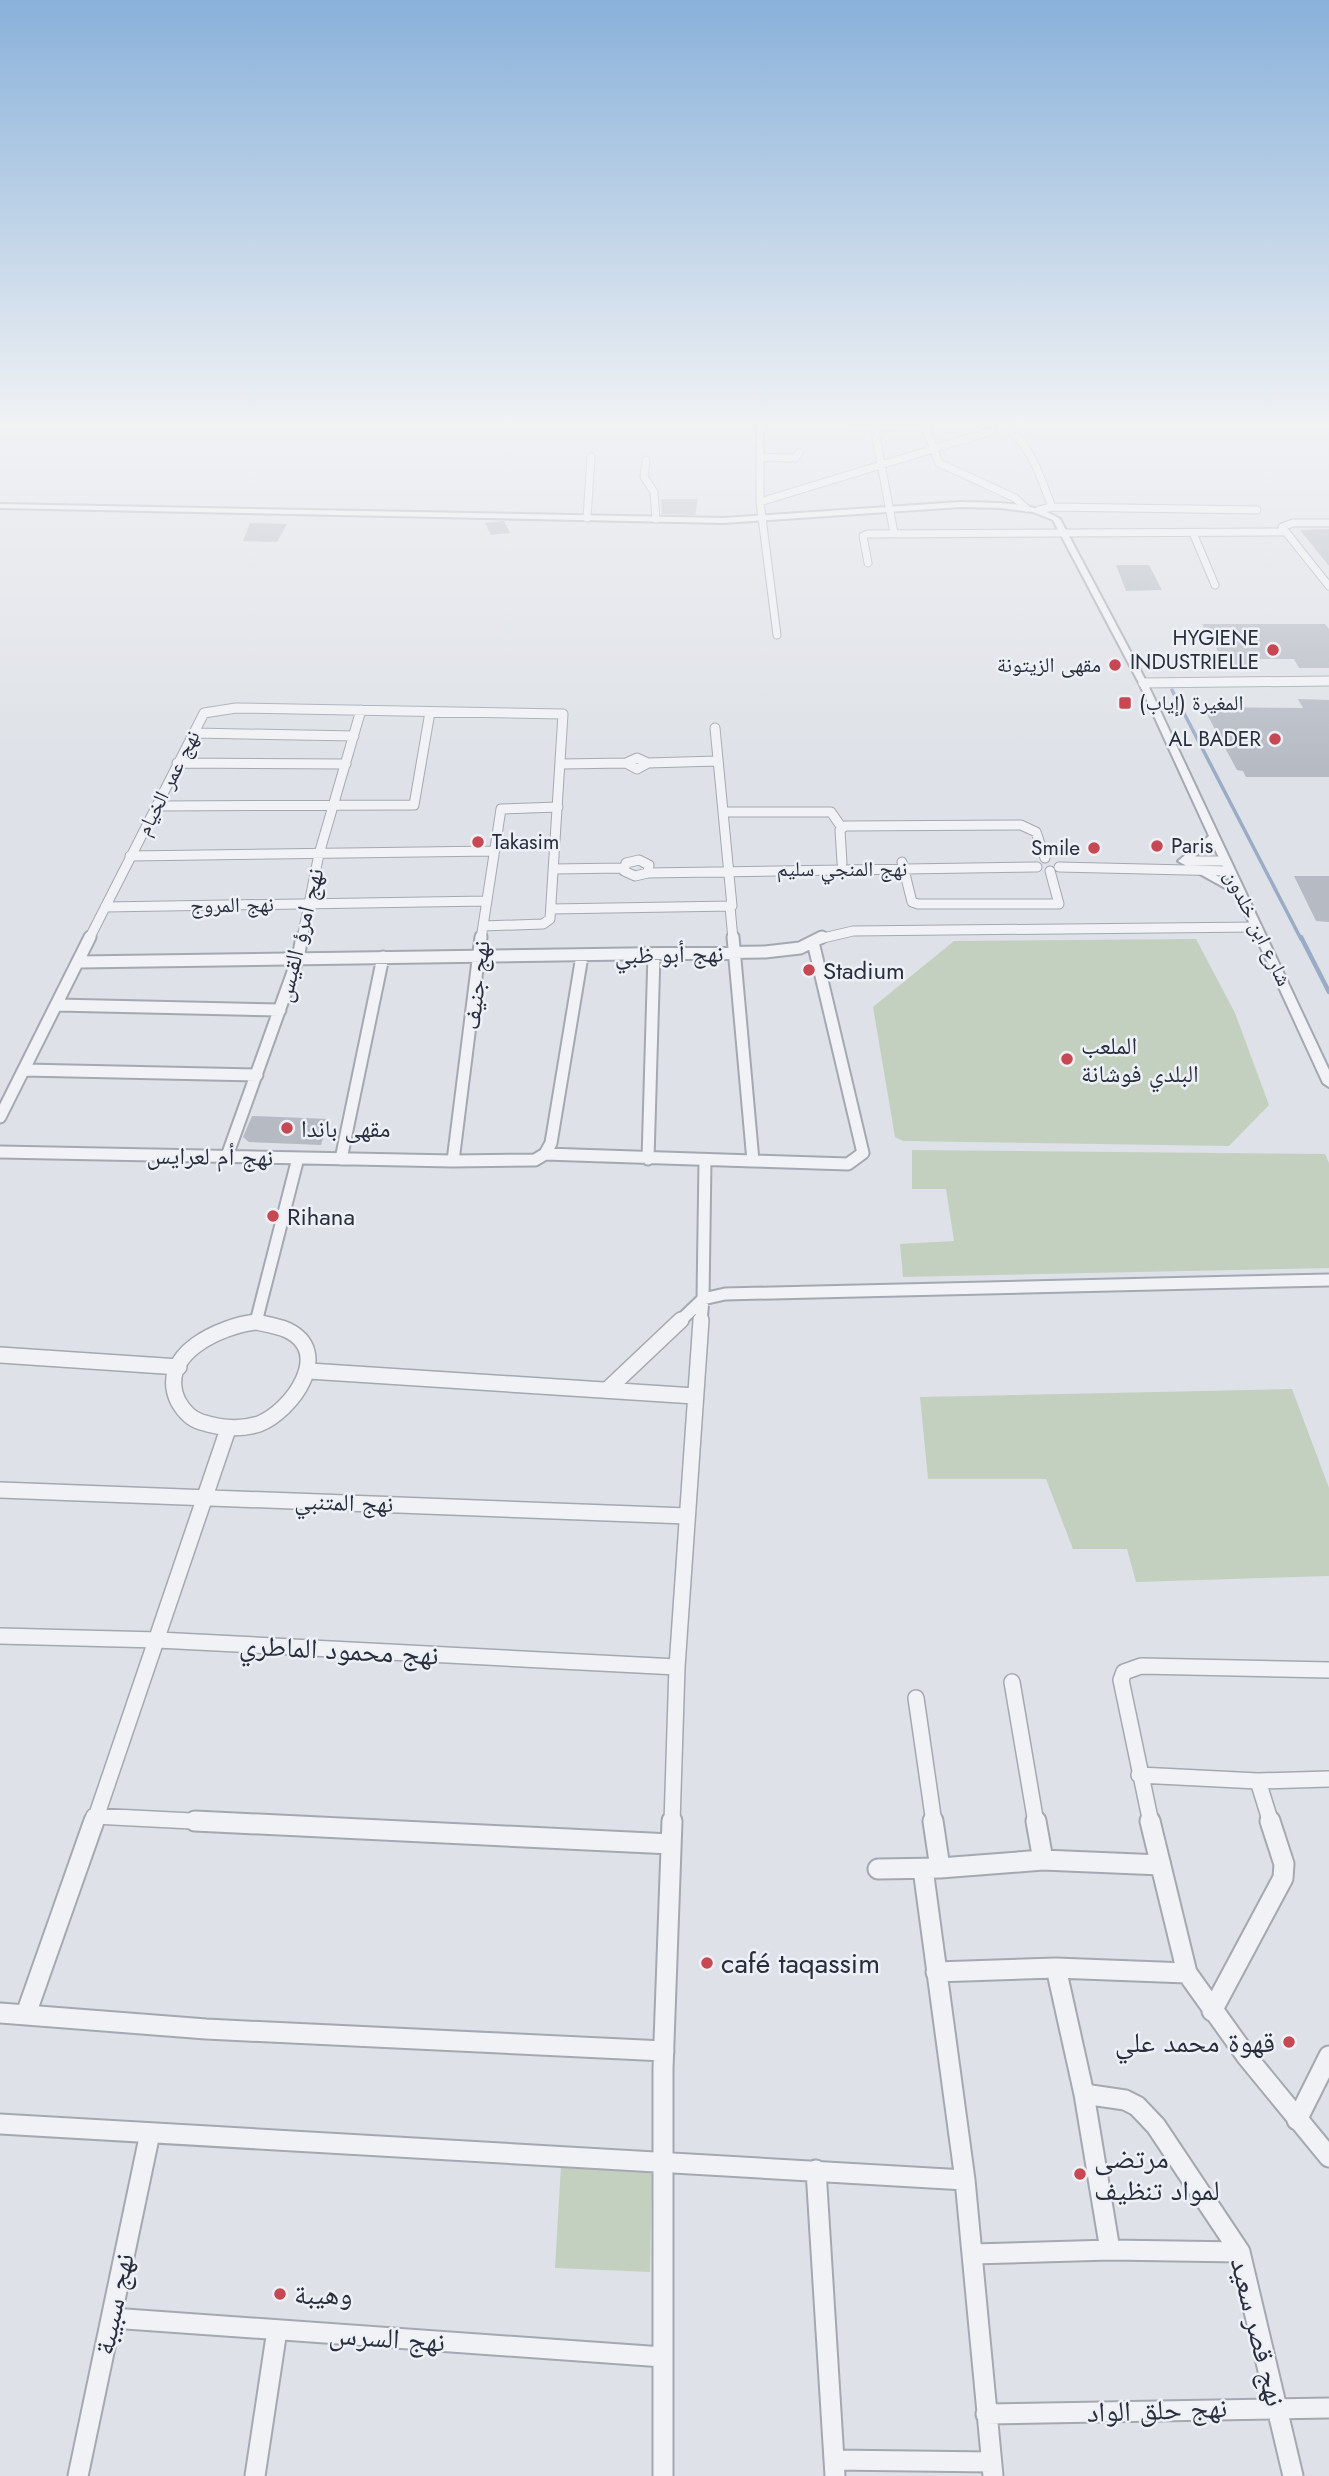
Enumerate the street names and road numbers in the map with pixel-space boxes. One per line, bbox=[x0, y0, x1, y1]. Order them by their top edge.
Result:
street label: نهج عمر الخيام bbox=[129, 725, 207, 841]
street label: نهج المنجي سليم bbox=[777, 854, 907, 885]
street label: نهج امرؤ القيس bbox=[265, 864, 333, 1006]
street label: شارع ابن خلدون bbox=[1217, 865, 1299, 991]
street label: نهج المروج bbox=[190, 889, 274, 921]
street label: نهج أبو ظبي bbox=[614, 936, 724, 975]
street label: نهج جنيف bbox=[453, 938, 499, 1032]
street label: نهج أم لعرايس bbox=[146, 1137, 274, 1175]
street label: نهج المتنبي bbox=[294, 1483, 394, 1523]
street label: نهج محمود الماطري bbox=[238, 1624, 440, 1678]
street label: نهج سبيبة bbox=[83, 2249, 145, 2359]
street label: نهج قصر سعيد bbox=[1220, 2253, 1296, 2411]
street label: نهج السرس bbox=[328, 2313, 446, 2363]
street label: نهج حلق الواد bbox=[1086, 2387, 1228, 2433]

